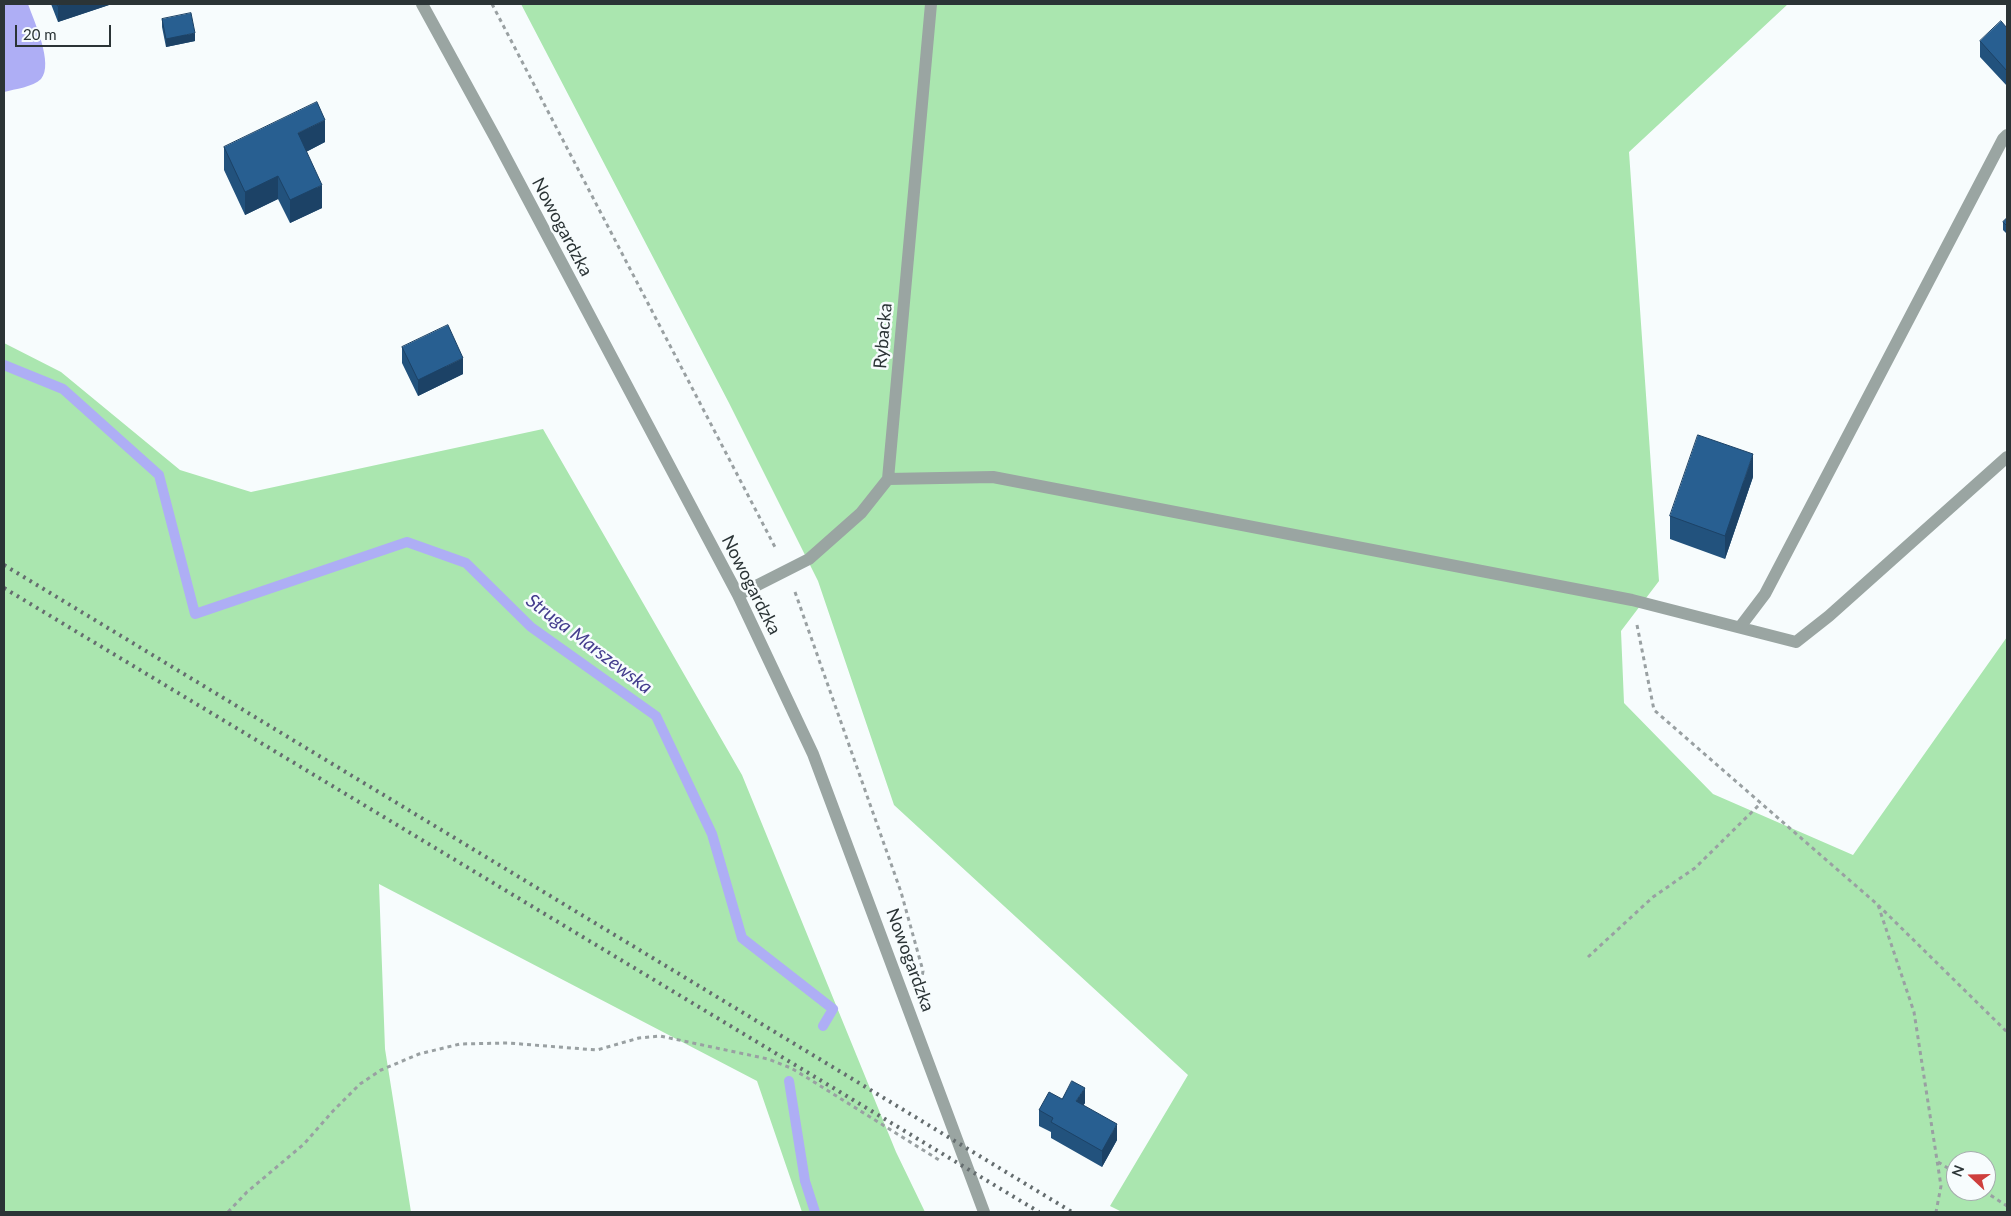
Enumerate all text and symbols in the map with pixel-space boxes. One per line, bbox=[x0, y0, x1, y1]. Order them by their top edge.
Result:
scale bar bbox=[18, 15, 114, 47]
text: 20 m bbox=[23, 25, 57, 43]
street label: Nowogardzka bbox=[527, 174, 597, 280]
street label: Rybacka bbox=[869, 302, 897, 370]
street label: Nowogardzka bbox=[717, 532, 785, 638]
water label: Struga Marszewska bbox=[521, 589, 657, 699]
street label: Nowogardzka bbox=[881, 905, 939, 1015]
north arrow bbox=[1946, 1151, 1996, 1201]
text: N bbox=[1948, 1163, 1967, 1179]

